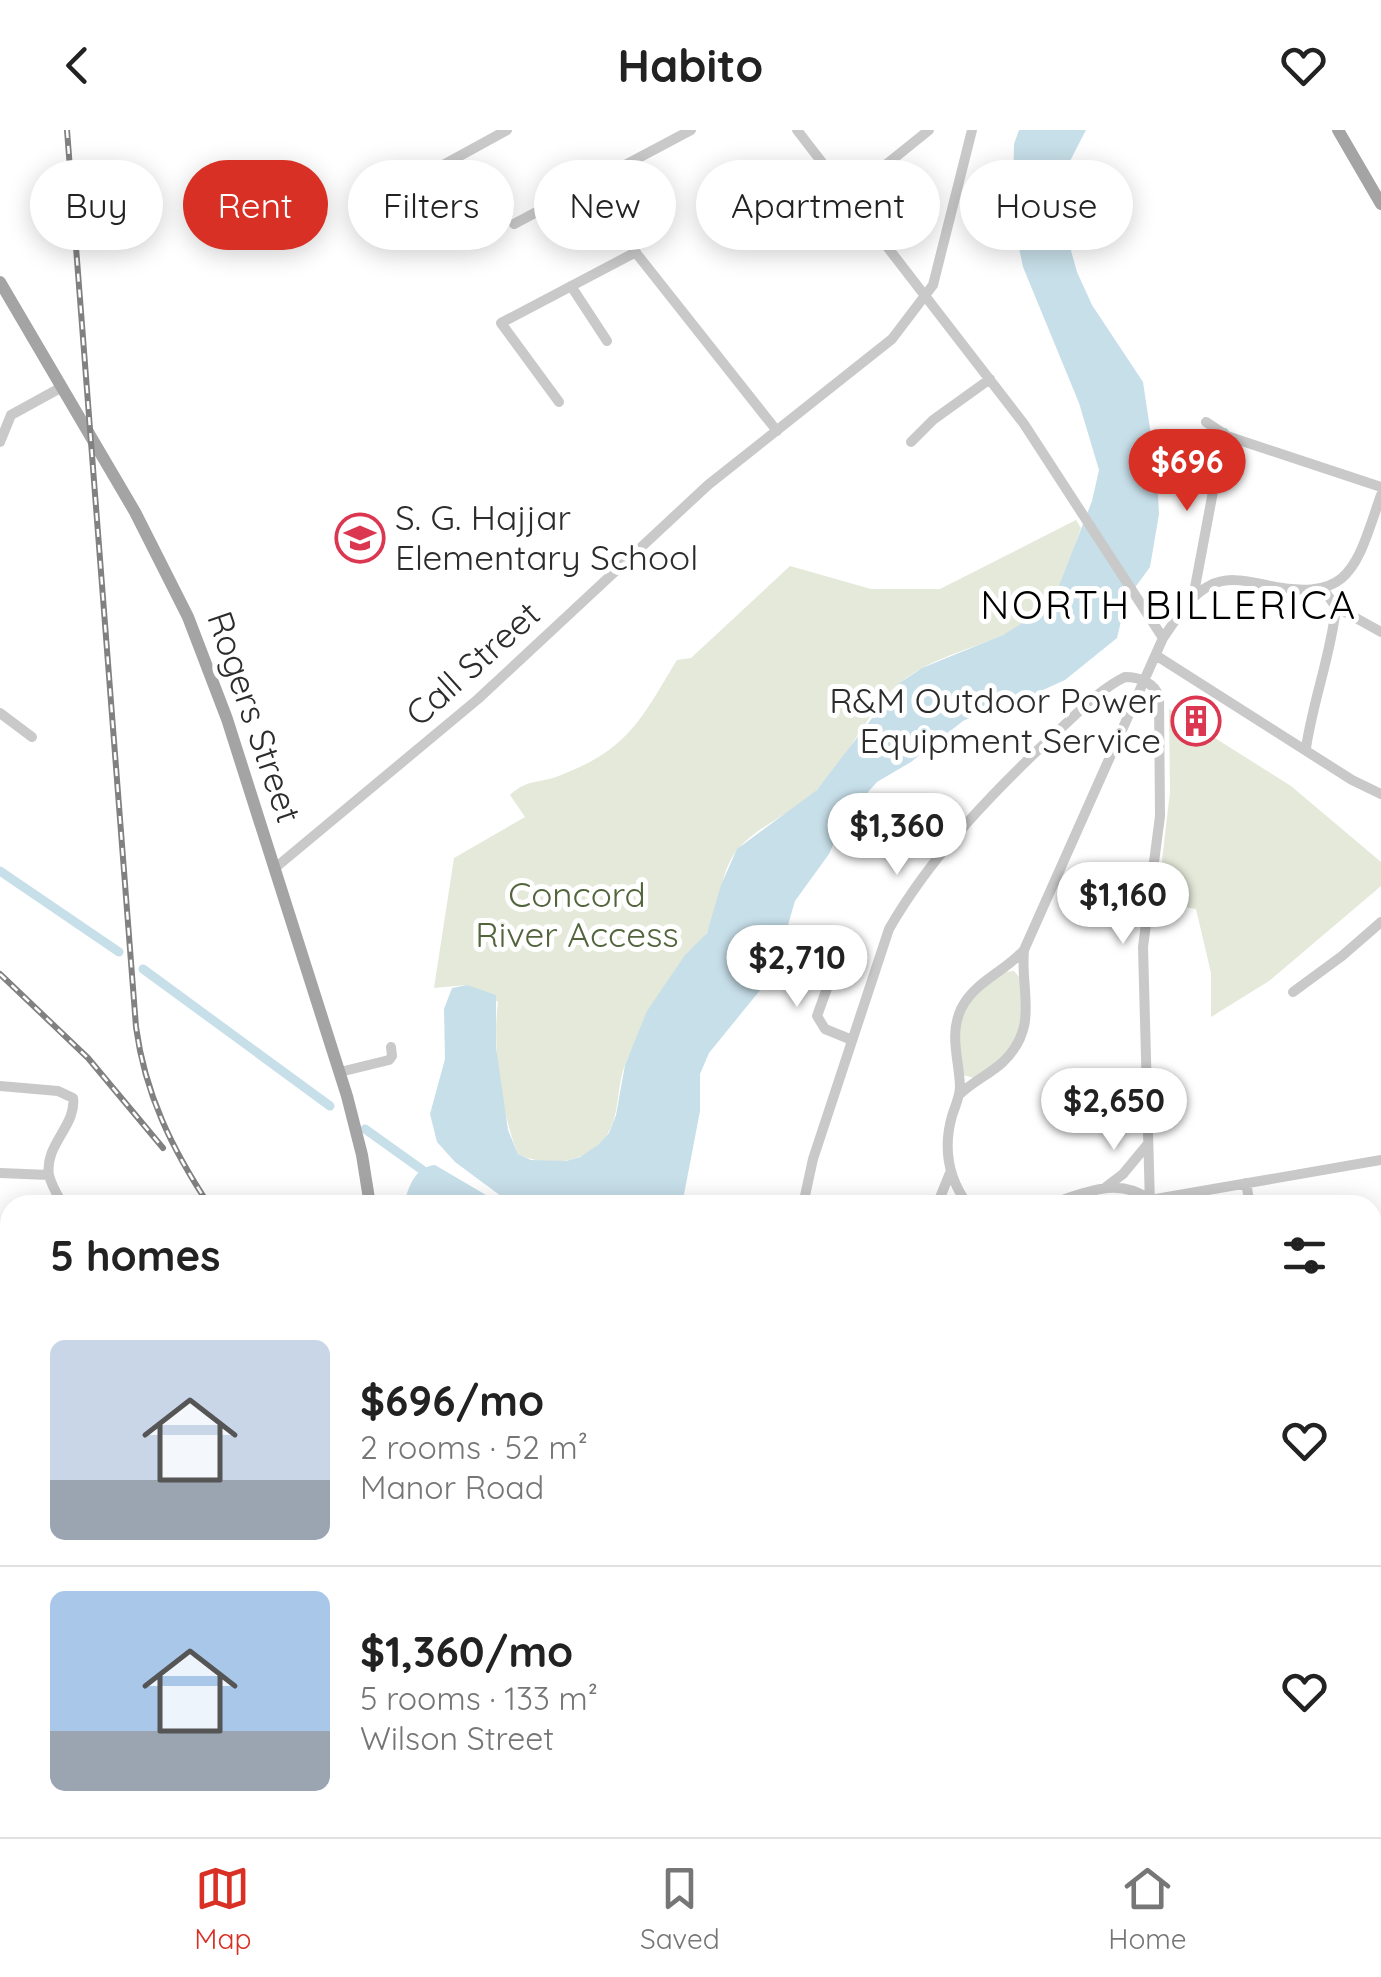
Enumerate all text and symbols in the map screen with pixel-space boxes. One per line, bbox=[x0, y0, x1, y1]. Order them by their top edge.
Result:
text: Habito bbox=[618, 37, 763, 93]
icon: back bbox=[50, 38, 105, 93]
icon: heart bbox=[1276, 38, 1331, 93]
chip: Buy bbox=[30, 160, 163, 250]
chip: Rent bbox=[183, 160, 328, 250]
chip: Filters bbox=[348, 160, 514, 250]
chip: New bbox=[534, 160, 676, 250]
chip: Apartment bbox=[696, 160, 940, 250]
chip: House bbox=[960, 160, 1133, 250]
pin: $696 bbox=[1128, 429, 1246, 514]
text: $696 bbox=[1151, 441, 1223, 481]
place label: S. G. Hajjar Elementary School bbox=[395, 495, 698, 579]
school or university icon: S. G. Hajjar Elementary School bbox=[334, 512, 386, 564]
district label: NORTH BILLERICA bbox=[980, 579, 1358, 629]
street label: Call Street bbox=[396, 592, 549, 735]
street label: Rogers Street bbox=[198, 605, 312, 828]
place label: R&M Outdoor Power Equipment Service bbox=[829, 678, 1161, 762]
building icon: R&M Outdoor Power Equipment Service bbox=[1170, 695, 1222, 747]
pin: $1,360 bbox=[816, 793, 978, 878]
text: $1,360 bbox=[850, 805, 944, 845]
pin: $1,160 bbox=[1042, 862, 1204, 947]
park label: Concord River Access bbox=[475, 872, 679, 956]
text: $1,160 bbox=[1079, 874, 1167, 914]
pin: $2,710 bbox=[716, 925, 878, 1010]
text: $2,710 bbox=[748, 937, 846, 977]
pin: $2,650 bbox=[1033, 1068, 1195, 1153]
text: $2,650 bbox=[1063, 1080, 1165, 1120]
icon: filters bbox=[1277, 1228, 1332, 1283]
text: 5 homes bbox=[50, 1229, 221, 1282]
text: $696/mo bbox=[360, 1374, 544, 1427]
icon: home bbox=[130, 1380, 250, 1500]
icon: heart bbox=[1277, 1413, 1332, 1468]
text: 2 rooms · 52 m² bbox=[360, 1427, 588, 1467]
text: Manor Road bbox=[360, 1467, 544, 1507]
text: $1,360/mo bbox=[360, 1625, 573, 1678]
icon: home bbox=[130, 1631, 250, 1751]
icon: heart bbox=[1277, 1664, 1332, 1719]
text: 5 rooms · 133 m² bbox=[360, 1678, 598, 1718]
text: Wilson Street bbox=[360, 1718, 554, 1758]
tab: Map bbox=[194, 1861, 251, 1956]
tab: Saved bbox=[640, 1861, 720, 1956]
tab: Home bbox=[1108, 1861, 1187, 1956]

